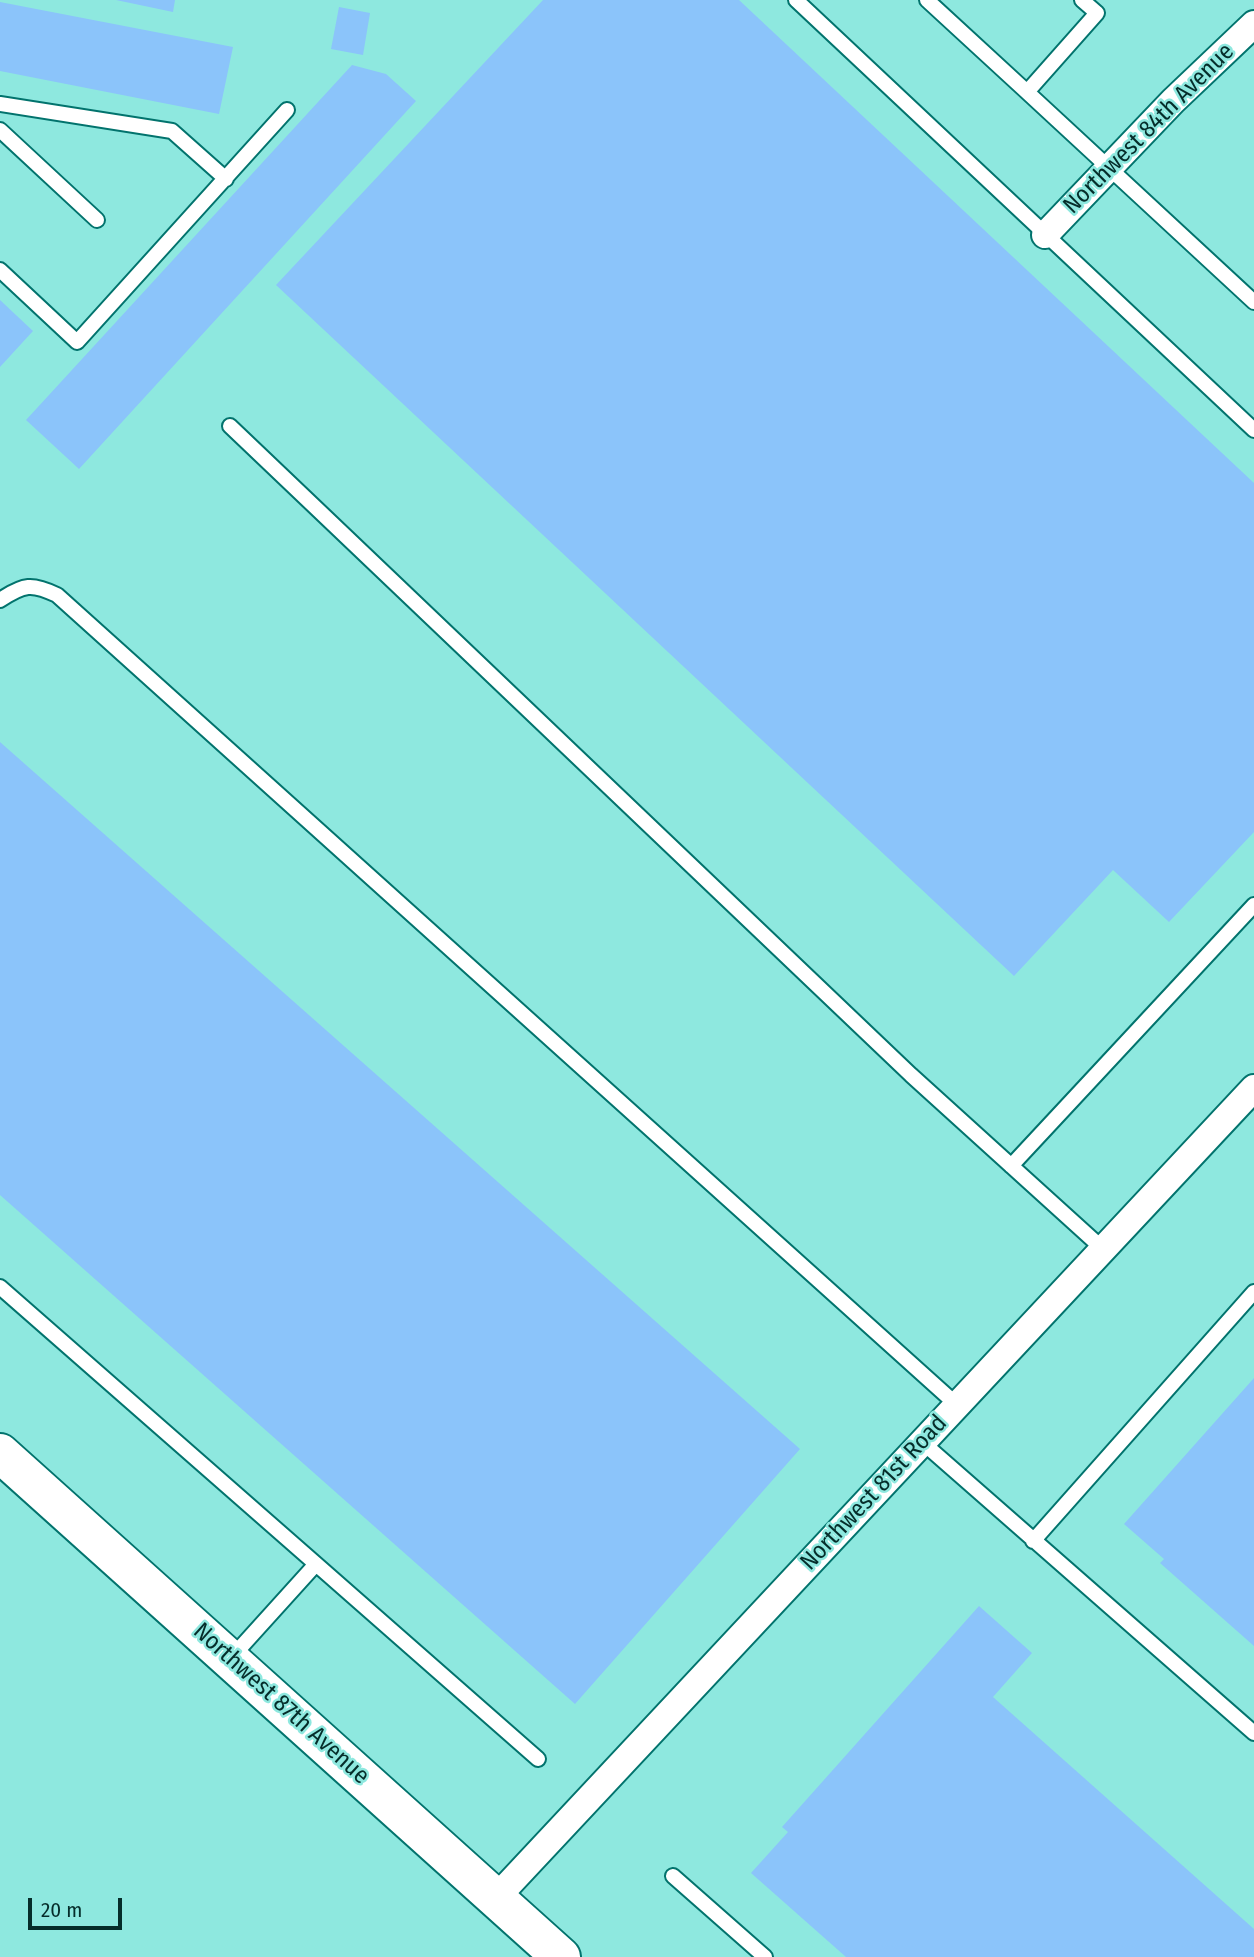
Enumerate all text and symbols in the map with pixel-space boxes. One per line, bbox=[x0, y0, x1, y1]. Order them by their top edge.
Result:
street label: Northwest 84th Avenue bbox=[1058, 38, 1240, 220]
street label: Northwest 81st Road bbox=[795, 1409, 953, 1577]
street label: Northwest 87th Avenue bbox=[187, 1617, 375, 1791]
scale bar bbox=[32, 1884, 126, 1928]
text: 20 m bbox=[41, 1897, 82, 1923]

